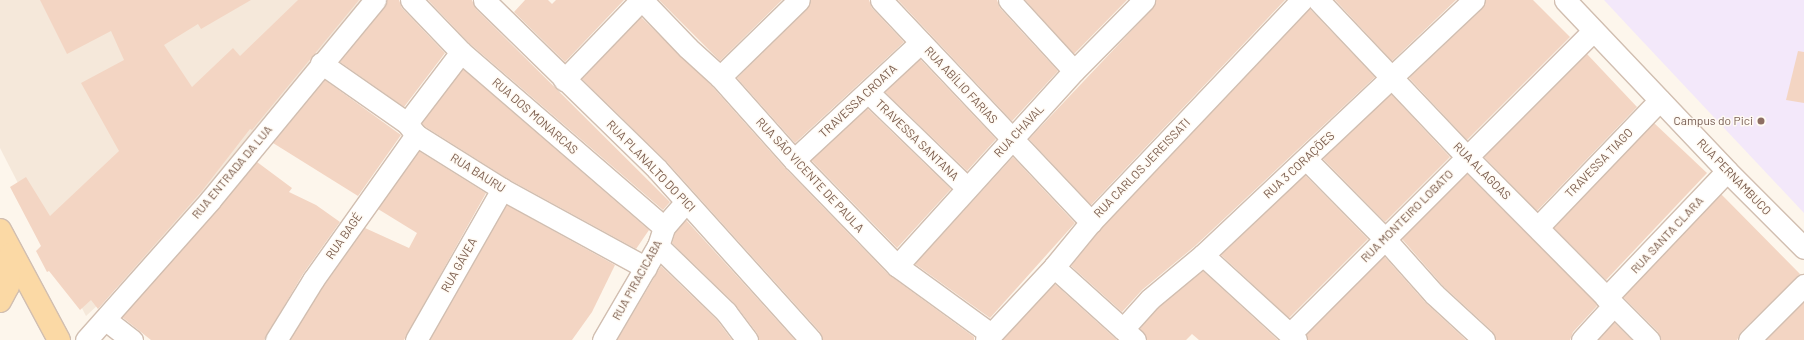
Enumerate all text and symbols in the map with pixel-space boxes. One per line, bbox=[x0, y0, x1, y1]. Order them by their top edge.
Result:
street label: RUA ABÍLIO FARIAS bbox=[922, 43, 1000, 127]
street label: TRAVESSA CROATA bbox=[816, 61, 900, 141]
street label: RUA DOS MONARCAS bbox=[489, 75, 581, 157]
street label: TRAVESSA SANTANA bbox=[872, 96, 962, 184]
street label: RUA CHAVAL bbox=[991, 102, 1047, 160]
place label: Campus do Pici bbox=[1674, 114, 1753, 128]
street label: RUA SÃO VICENTE DE PAULA bbox=[753, 115, 867, 235]
street label: RUA CARLOS JEREISSATI bbox=[1091, 115, 1193, 221]
marker: Campus do Pici bbox=[1756, 116, 1766, 126]
street label: RUA PLANALTO DO PICI bbox=[604, 117, 698, 215]
street label: RUA ENTRADA DA LUA bbox=[189, 122, 275, 222]
street label: TRAVESSA TIAGO bbox=[1562, 125, 1636, 201]
street label: RUA 3 CORAÇÕES bbox=[1260, 128, 1338, 202]
street label: RUA PERNAMBUCO bbox=[1694, 136, 1774, 218]
street label: RUA ALAGOAS bbox=[1450, 139, 1514, 203]
street label: RUA BAURU bbox=[448, 150, 508, 196]
street label: RUA MONTEIRO LOBATO bbox=[1358, 167, 1456, 265]
street label: RUA SANTA CLARA bbox=[1628, 194, 1706, 276]
street label: RUA BAGÉ bbox=[323, 210, 365, 262]
street label: RUA GÁVEA bbox=[438, 235, 480, 295]
street label: RUA PIRACICABA bbox=[609, 237, 665, 323]

